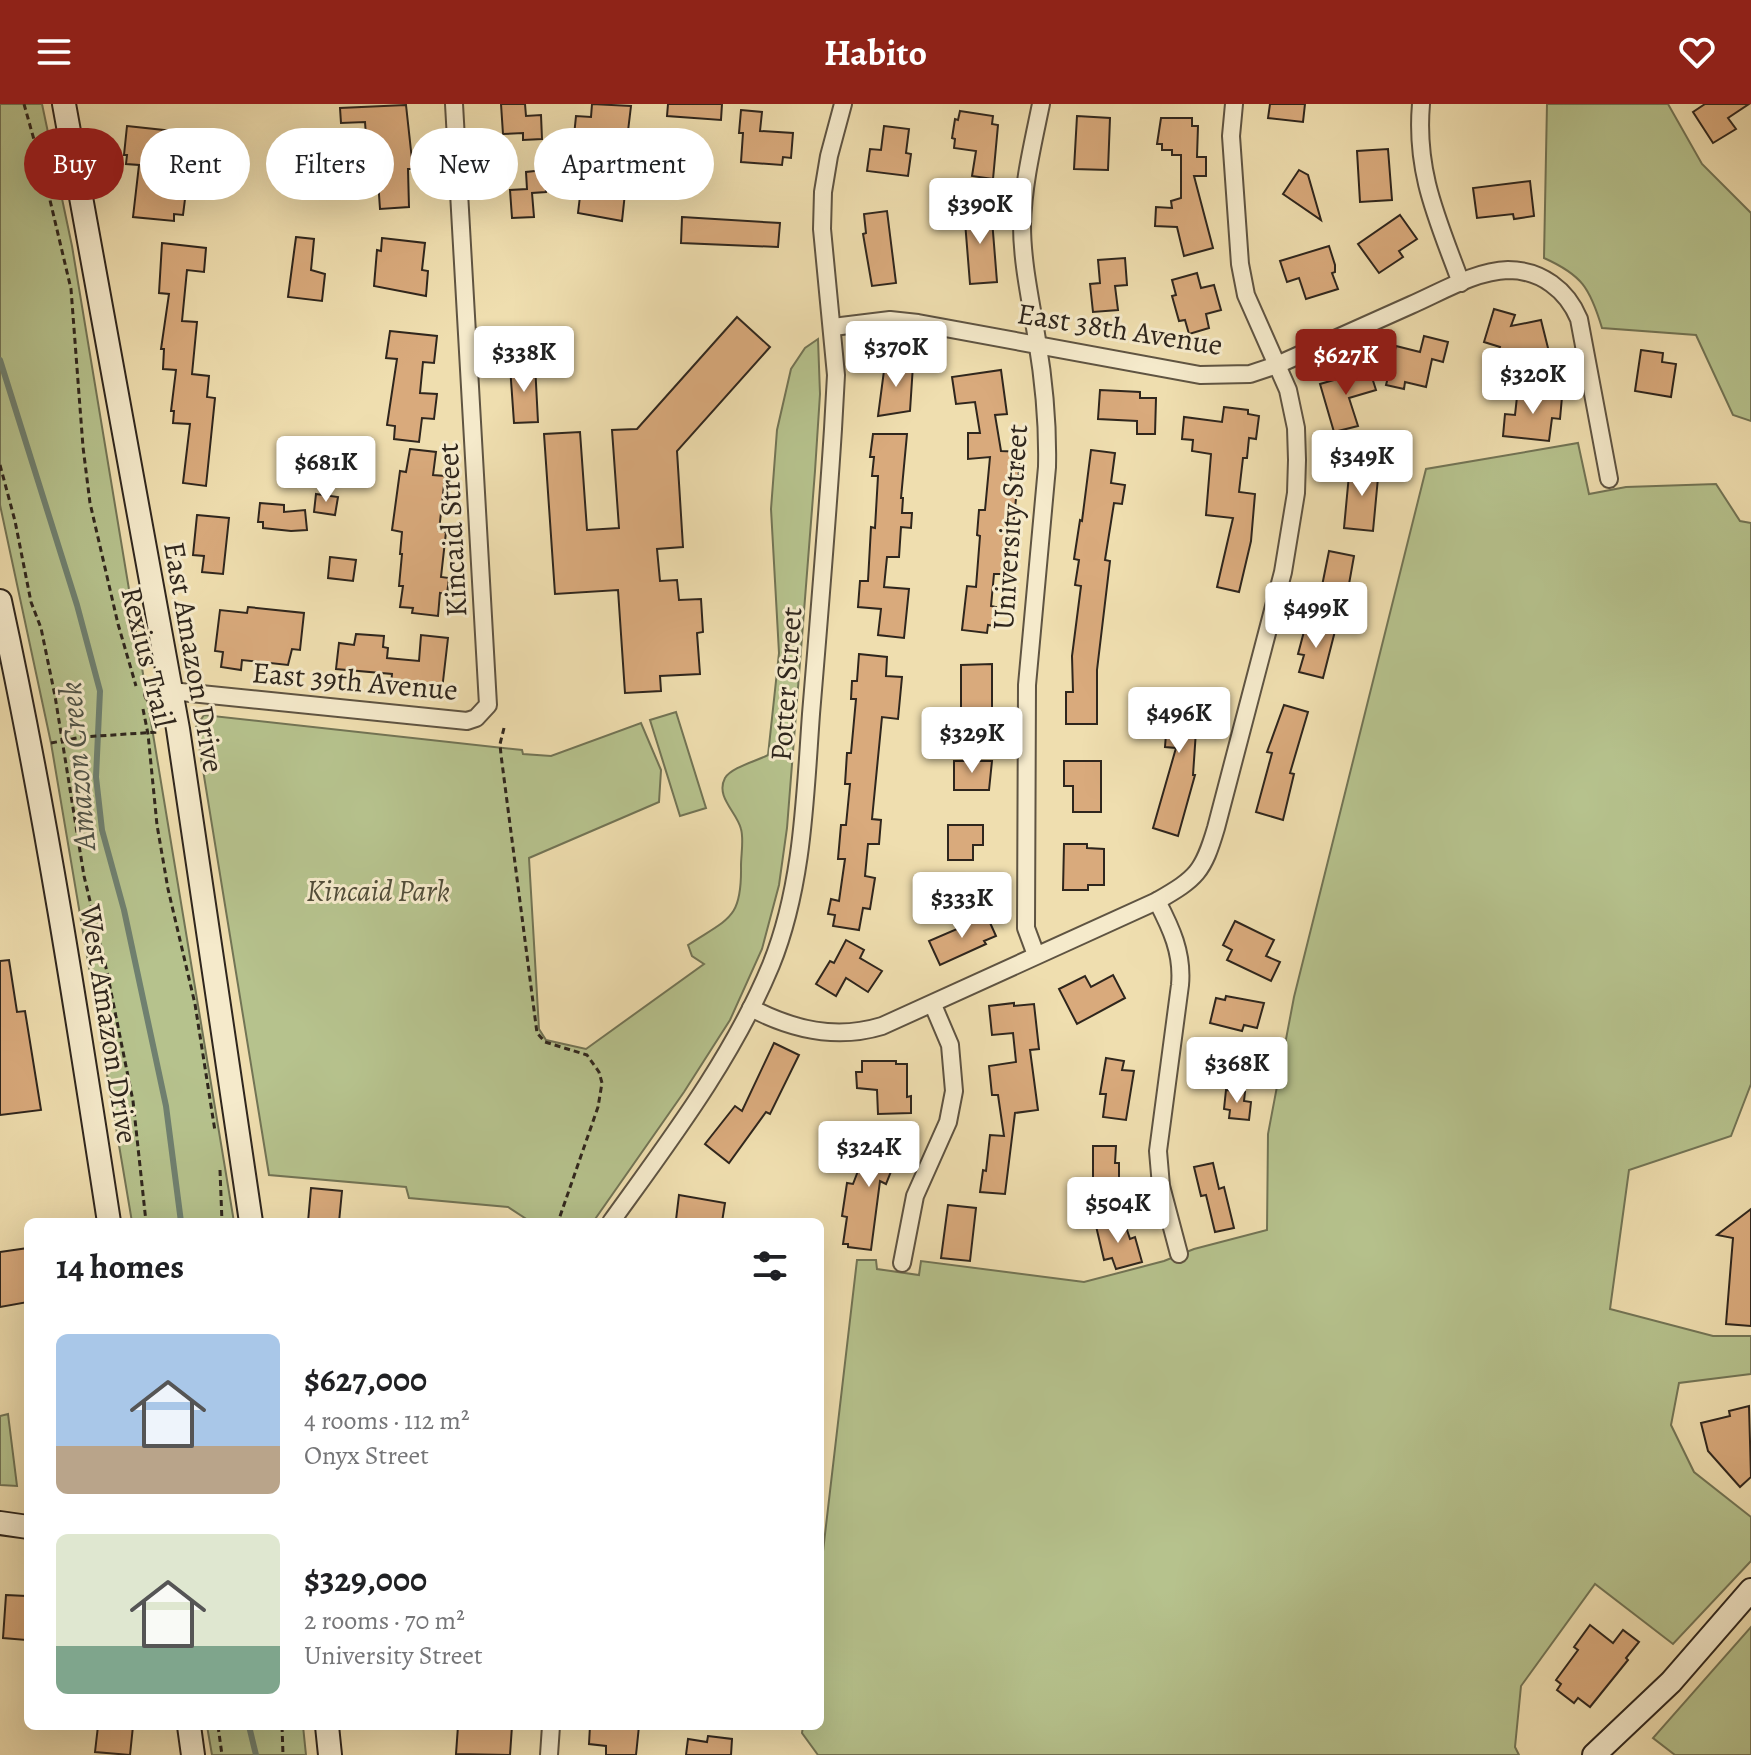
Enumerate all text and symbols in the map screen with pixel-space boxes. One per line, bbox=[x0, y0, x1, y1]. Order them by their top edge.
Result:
text: Habito bbox=[824, 28, 927, 77]
icon: menu bbox=[32, 30, 76, 74]
icon: heart bbox=[1675, 30, 1719, 74]
chip: Buy bbox=[24, 128, 124, 200]
chip: Rent bbox=[140, 128, 250, 200]
chip: Filters bbox=[266, 128, 394, 200]
chip: New bbox=[410, 128, 518, 200]
chip: Apartment bbox=[534, 128, 714, 200]
pin: $390K bbox=[924, 178, 1036, 246]
text: $390K bbox=[947, 186, 1013, 221]
street label: East 38th Avenue bbox=[1015, 293, 1225, 365]
pin: $370K bbox=[840, 321, 952, 389]
pin: $338K bbox=[468, 326, 580, 394]
text: $370K bbox=[864, 329, 928, 364]
pin: $627K bbox=[1290, 329, 1402, 397]
text: $338K bbox=[492, 334, 556, 369]
text: $627K bbox=[1313, 337, 1379, 372]
pin: $320K bbox=[1477, 348, 1589, 416]
text: $320K bbox=[1500, 356, 1566, 391]
street label: University Street bbox=[983, 423, 1037, 631]
pin: $349K bbox=[1306, 430, 1418, 498]
pin: $681K bbox=[270, 436, 382, 504]
text: $349K bbox=[1330, 438, 1394, 473]
street label: Kincaid Street bbox=[427, 442, 477, 618]
text: $681K bbox=[294, 444, 358, 479]
street label: East Amazon Drive bbox=[154, 539, 234, 775]
street label: Rexius Trail bbox=[111, 582, 185, 732]
pin: $499K bbox=[1260, 582, 1372, 650]
text: $499K bbox=[1283, 590, 1349, 625]
street label: Potter Street bbox=[761, 605, 811, 762]
street label: East 39th Avenue bbox=[250, 652, 460, 710]
water label: Amazon Creek bbox=[48, 680, 106, 854]
pin: $496K bbox=[1123, 687, 1235, 755]
text: $496K bbox=[1146, 695, 1212, 730]
pin: $329K bbox=[916, 707, 1028, 775]
text: $329K bbox=[940, 715, 1004, 750]
park label: Kincaid Park bbox=[306, 871, 450, 911]
pin: $333K bbox=[906, 872, 1018, 940]
text: $333K bbox=[931, 880, 993, 915]
street label: West Amazon Drive bbox=[70, 901, 148, 1146]
pin: $368K bbox=[1181, 1037, 1293, 1105]
text: $368K bbox=[1204, 1045, 1270, 1080]
pin: $324K bbox=[813, 1121, 925, 1189]
text: $324K bbox=[836, 1129, 902, 1164]
pin: $504K bbox=[1062, 1177, 1174, 1245]
text: $504K bbox=[1085, 1185, 1151, 1220]
text: 14 homes bbox=[56, 1243, 184, 1290]
icon: filters bbox=[748, 1244, 792, 1288]
text: $627,000 bbox=[304, 1356, 427, 1403]
icon: home bbox=[120, 1366, 216, 1462]
text: 4 rooms · 112 m² bbox=[304, 1403, 470, 1438]
text: Onyx Street bbox=[304, 1438, 429, 1473]
text: $329,000 bbox=[304, 1556, 427, 1603]
icon: home bbox=[120, 1566, 216, 1662]
text: 2 rooms · 70 m² bbox=[304, 1603, 465, 1638]
text: University Street bbox=[304, 1638, 483, 1673]

